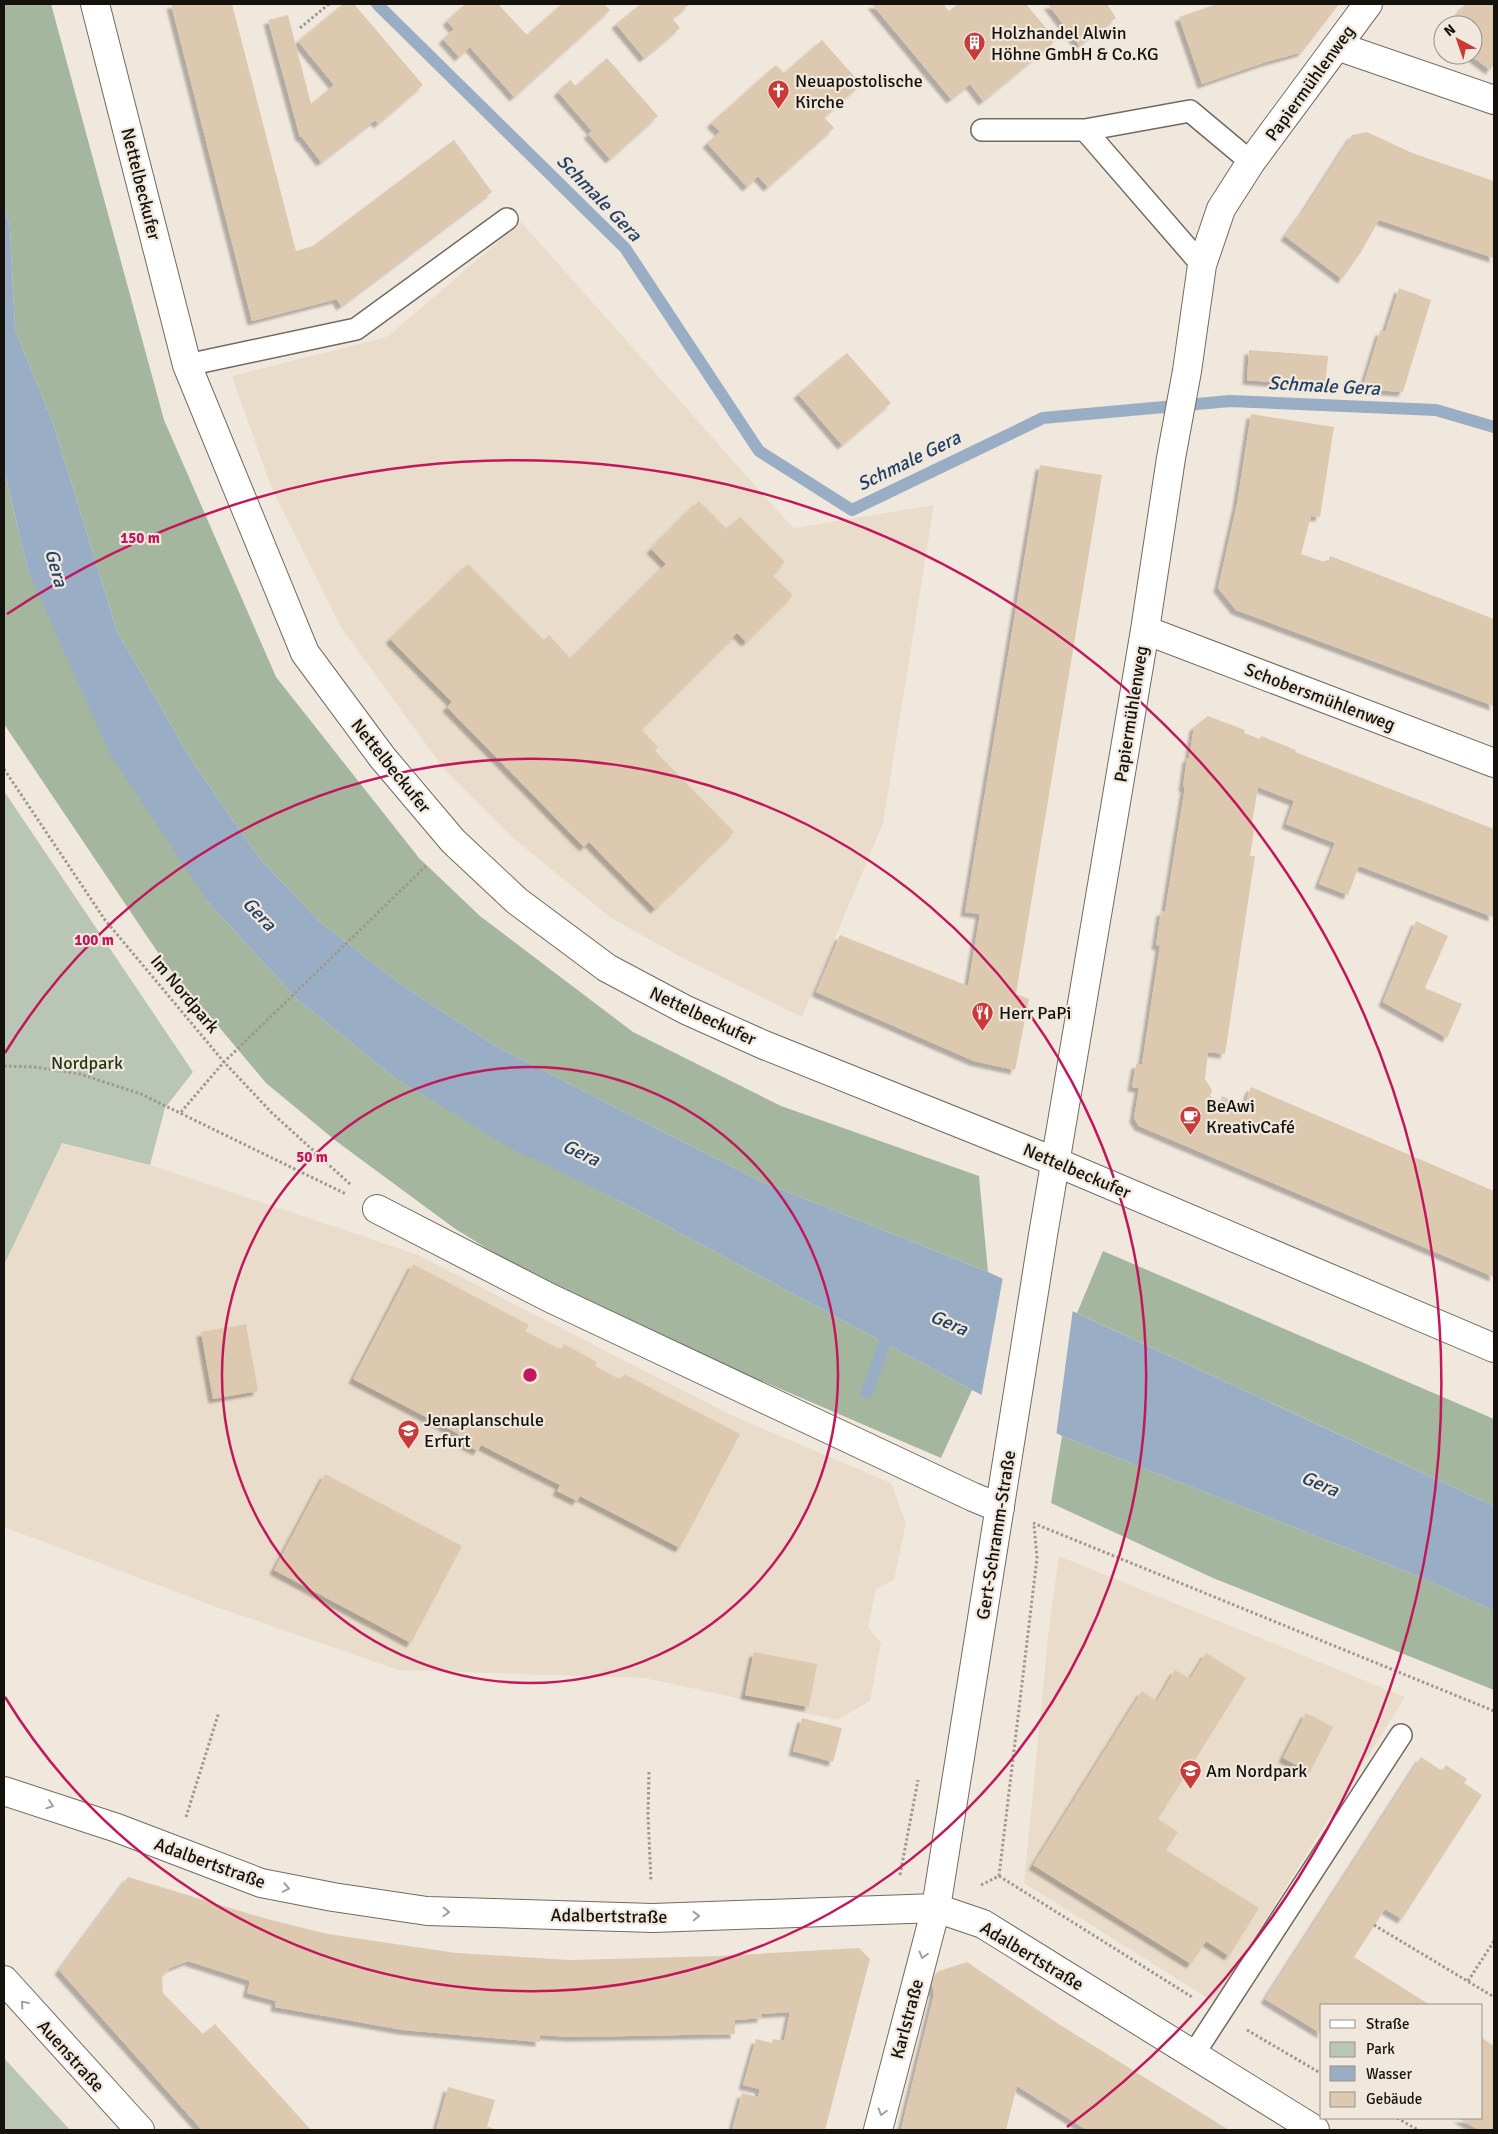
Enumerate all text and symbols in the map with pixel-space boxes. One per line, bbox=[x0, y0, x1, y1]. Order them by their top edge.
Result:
north arrow bbox=[1433, 15, 1483, 65]
street label: Papiermühlenweg bbox=[1261, 21, 1359, 145]
text: N bbox=[1441, 21, 1459, 40]
place label: Holzhandel Alwin Höhne GmbH & Co.KG bbox=[991, 22, 1159, 65]
building icon: Holzhandel Alwin Höhne GmbH & Co.KG bbox=[963, 31, 987, 62]
place label: Neuapostolische Kirche bbox=[795, 70, 923, 113]
church icon: Neuapostolische Kirche bbox=[767, 79, 791, 110]
street label: Nettelbeckufer bbox=[116, 126, 166, 243]
water label: Schmale Gera bbox=[551, 149, 647, 248]
water label: Schmale Gera bbox=[1267, 371, 1382, 401]
water label: Schmale Gera bbox=[853, 425, 966, 496]
text: 150 m bbox=[120, 529, 160, 547]
water label: Gera bbox=[39, 546, 73, 591]
street label: Papiermühlenweg bbox=[1109, 644, 1153, 784]
street label: Schobersmühlenweg bbox=[1242, 658, 1398, 736]
street label: Nettelbeckufer bbox=[346, 714, 436, 818]
water label: Gera bbox=[237, 892, 282, 937]
text: 100 m bbox=[74, 931, 114, 949]
street label: Im Nordpark bbox=[146, 950, 224, 1038]
street label: Nettelbeckufer bbox=[646, 982, 760, 1050]
restaurant icon: Herr PaPi bbox=[971, 1001, 995, 1032]
place label: Herr PaPi bbox=[999, 1002, 1071, 1024]
park label: Nordpark bbox=[51, 1052, 123, 1074]
place label: BeAwi KreativCafé bbox=[1206, 1095, 1295, 1138]
cafe icon: BeAwi KreativCafé bbox=[1178, 1104, 1202, 1135]
water label: Gera bbox=[559, 1134, 605, 1173]
street label: Nettelbeckufer bbox=[1020, 1138, 1135, 1204]
text: 50 m bbox=[296, 1148, 328, 1166]
water label: Gera bbox=[927, 1304, 973, 1342]
centre of rings bbox=[521, 1366, 539, 1384]
place label: Jenaplanschule Erfurt bbox=[424, 1409, 544, 1452]
school or university icon: Jenaplanschule Erfurt bbox=[396, 1418, 420, 1449]
street label: Gert-Schramm-Straße bbox=[972, 1449, 1020, 1621]
water label: Gera bbox=[1298, 1465, 1344, 1503]
school or university icon: Am Nordpark bbox=[1178, 1759, 1202, 1790]
place label: Am Nordpark bbox=[1206, 1760, 1307, 1782]
one-way arrow bbox=[46, 1799, 54, 1809]
street label: Adalbertstraße bbox=[151, 1833, 269, 1893]
one-way arrow bbox=[282, 1882, 290, 1892]
street label: Adalbertstraße bbox=[550, 1904, 668, 1928]
one-way arrow bbox=[443, 1907, 451, 1917]
one-way arrow bbox=[693, 1911, 701, 1922]
street label: Adalbertstraße bbox=[976, 1917, 1088, 1995]
one-way arrow bbox=[918, 1950, 929, 1959]
street label: Karlstraße bbox=[886, 1977, 928, 2061]
one-way arrow bbox=[21, 2000, 30, 2009]
legend bbox=[1320, 2004, 1483, 2119]
street label: Auenstraße bbox=[33, 2015, 109, 2097]
text: Straße bbox=[1366, 2015, 1410, 2033]
text: Park bbox=[1366, 2040, 1395, 2058]
text: Wasser bbox=[1366, 2065, 1412, 2083]
text: Gebäude bbox=[1366, 2090, 1422, 2108]
one-way arrow bbox=[878, 2108, 888, 2116]

